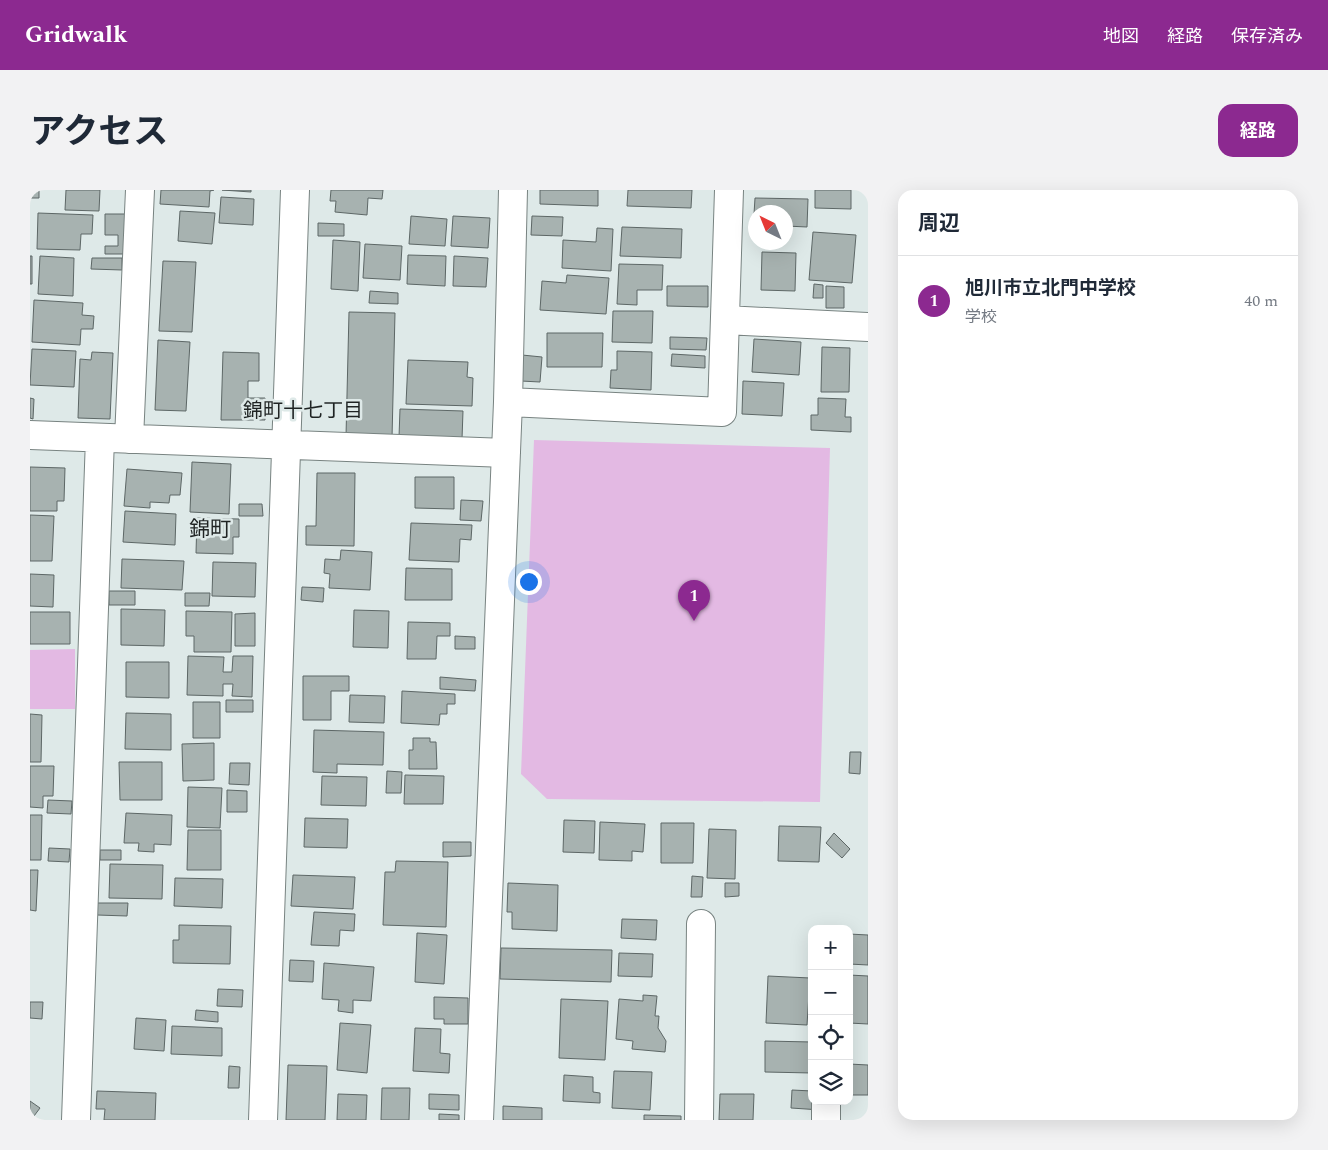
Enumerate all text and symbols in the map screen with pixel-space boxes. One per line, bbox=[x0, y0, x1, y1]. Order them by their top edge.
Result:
text: Gridwalk bbox=[25, 17, 127, 53]
text: 地図 bbox=[1103, 23, 1139, 50]
text: 経路 bbox=[1167, 23, 1203, 50]
text: 保存済み bbox=[1231, 23, 1303, 50]
button: 経路 bbox=[1218, 104, 1298, 157]
text: アクセス bbox=[30, 106, 168, 159]
north arrow bbox=[748, 205, 793, 250]
text: 周辺 bbox=[918, 208, 960, 240]
text: 旭川市立北門中学校 bbox=[965, 274, 1136, 303]
text: 1 bbox=[930, 289, 938, 313]
text: 40 m bbox=[1244, 289, 1278, 313]
text: 学校 bbox=[965, 305, 997, 329]
district label: 錦町十七丁目 bbox=[243, 396, 363, 426]
district label: 錦町 bbox=[189, 514, 231, 546]
your location bbox=[516, 569, 542, 595]
pin: 1 bbox=[678, 580, 710, 621]
map controls bbox=[808, 925, 853, 1105]
button: + bbox=[808, 925, 853, 970]
button: − bbox=[808, 970, 853, 1015]
button: locate bbox=[808, 1015, 853, 1060]
button: layers bbox=[808, 1060, 853, 1105]

